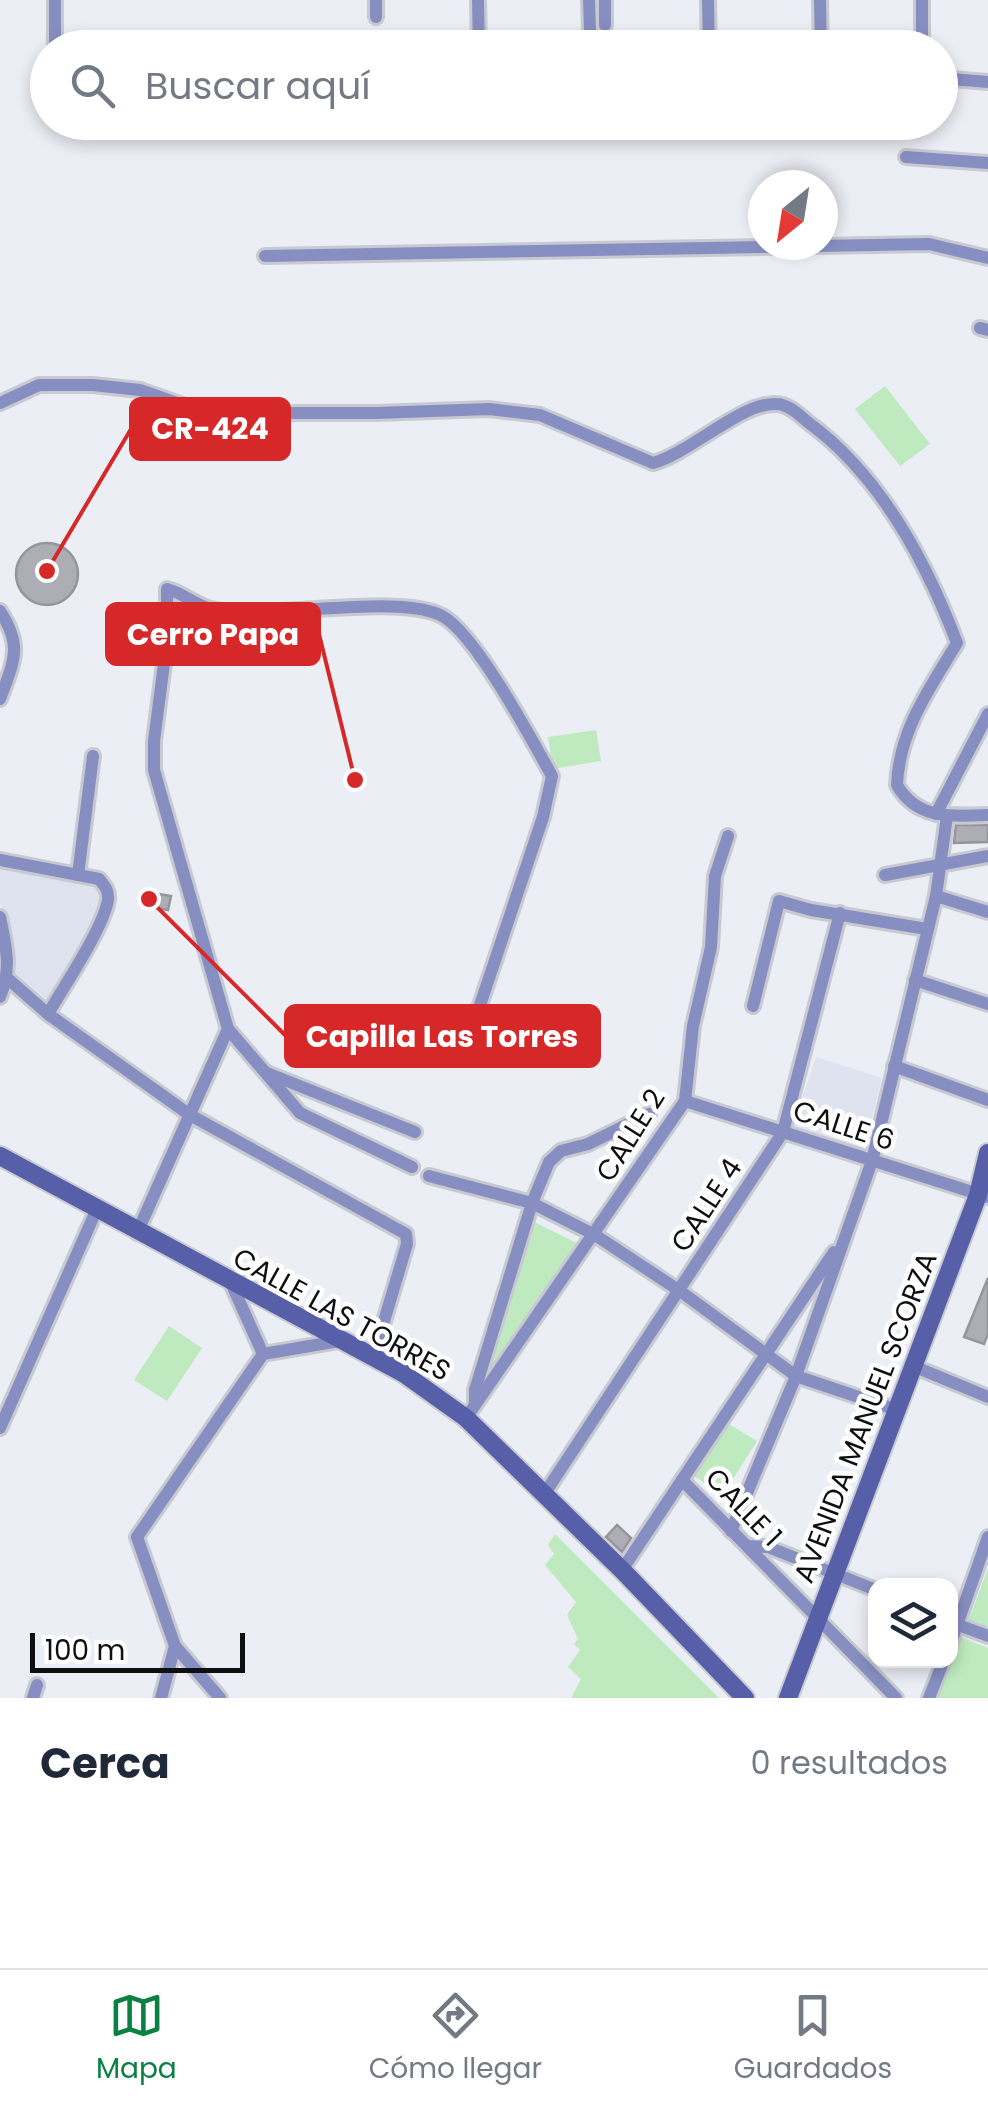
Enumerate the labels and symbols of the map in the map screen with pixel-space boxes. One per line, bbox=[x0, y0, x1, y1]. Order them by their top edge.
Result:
north arrow bbox=[748, 170, 838, 260]
callout: CR-424 bbox=[131, 399, 289, 459]
text: CR-424 bbox=[151, 407, 269, 450]
callout: Cerro Papa bbox=[107, 604, 319, 664]
text: Cerro Papa bbox=[127, 613, 299, 656]
callout: Capilla Las Torres bbox=[286, 1006, 599, 1066]
text: Capilla Las Torres bbox=[306, 1015, 578, 1058]
street label: CALLE 2 bbox=[587, 1081, 674, 1189]
street label: CALLE 6 bbox=[788, 1091, 899, 1160]
street label: CALLE 4 bbox=[662, 1151, 751, 1260]
street label: CALLE LAS TORRES bbox=[226, 1238, 458, 1390]
street label: AVENIDA MANUEL SCORZA bbox=[784, 1246, 947, 1588]
street label: CALLE 1 bbox=[696, 1459, 791, 1555]
scale bar bbox=[30, 1628, 245, 1672]

